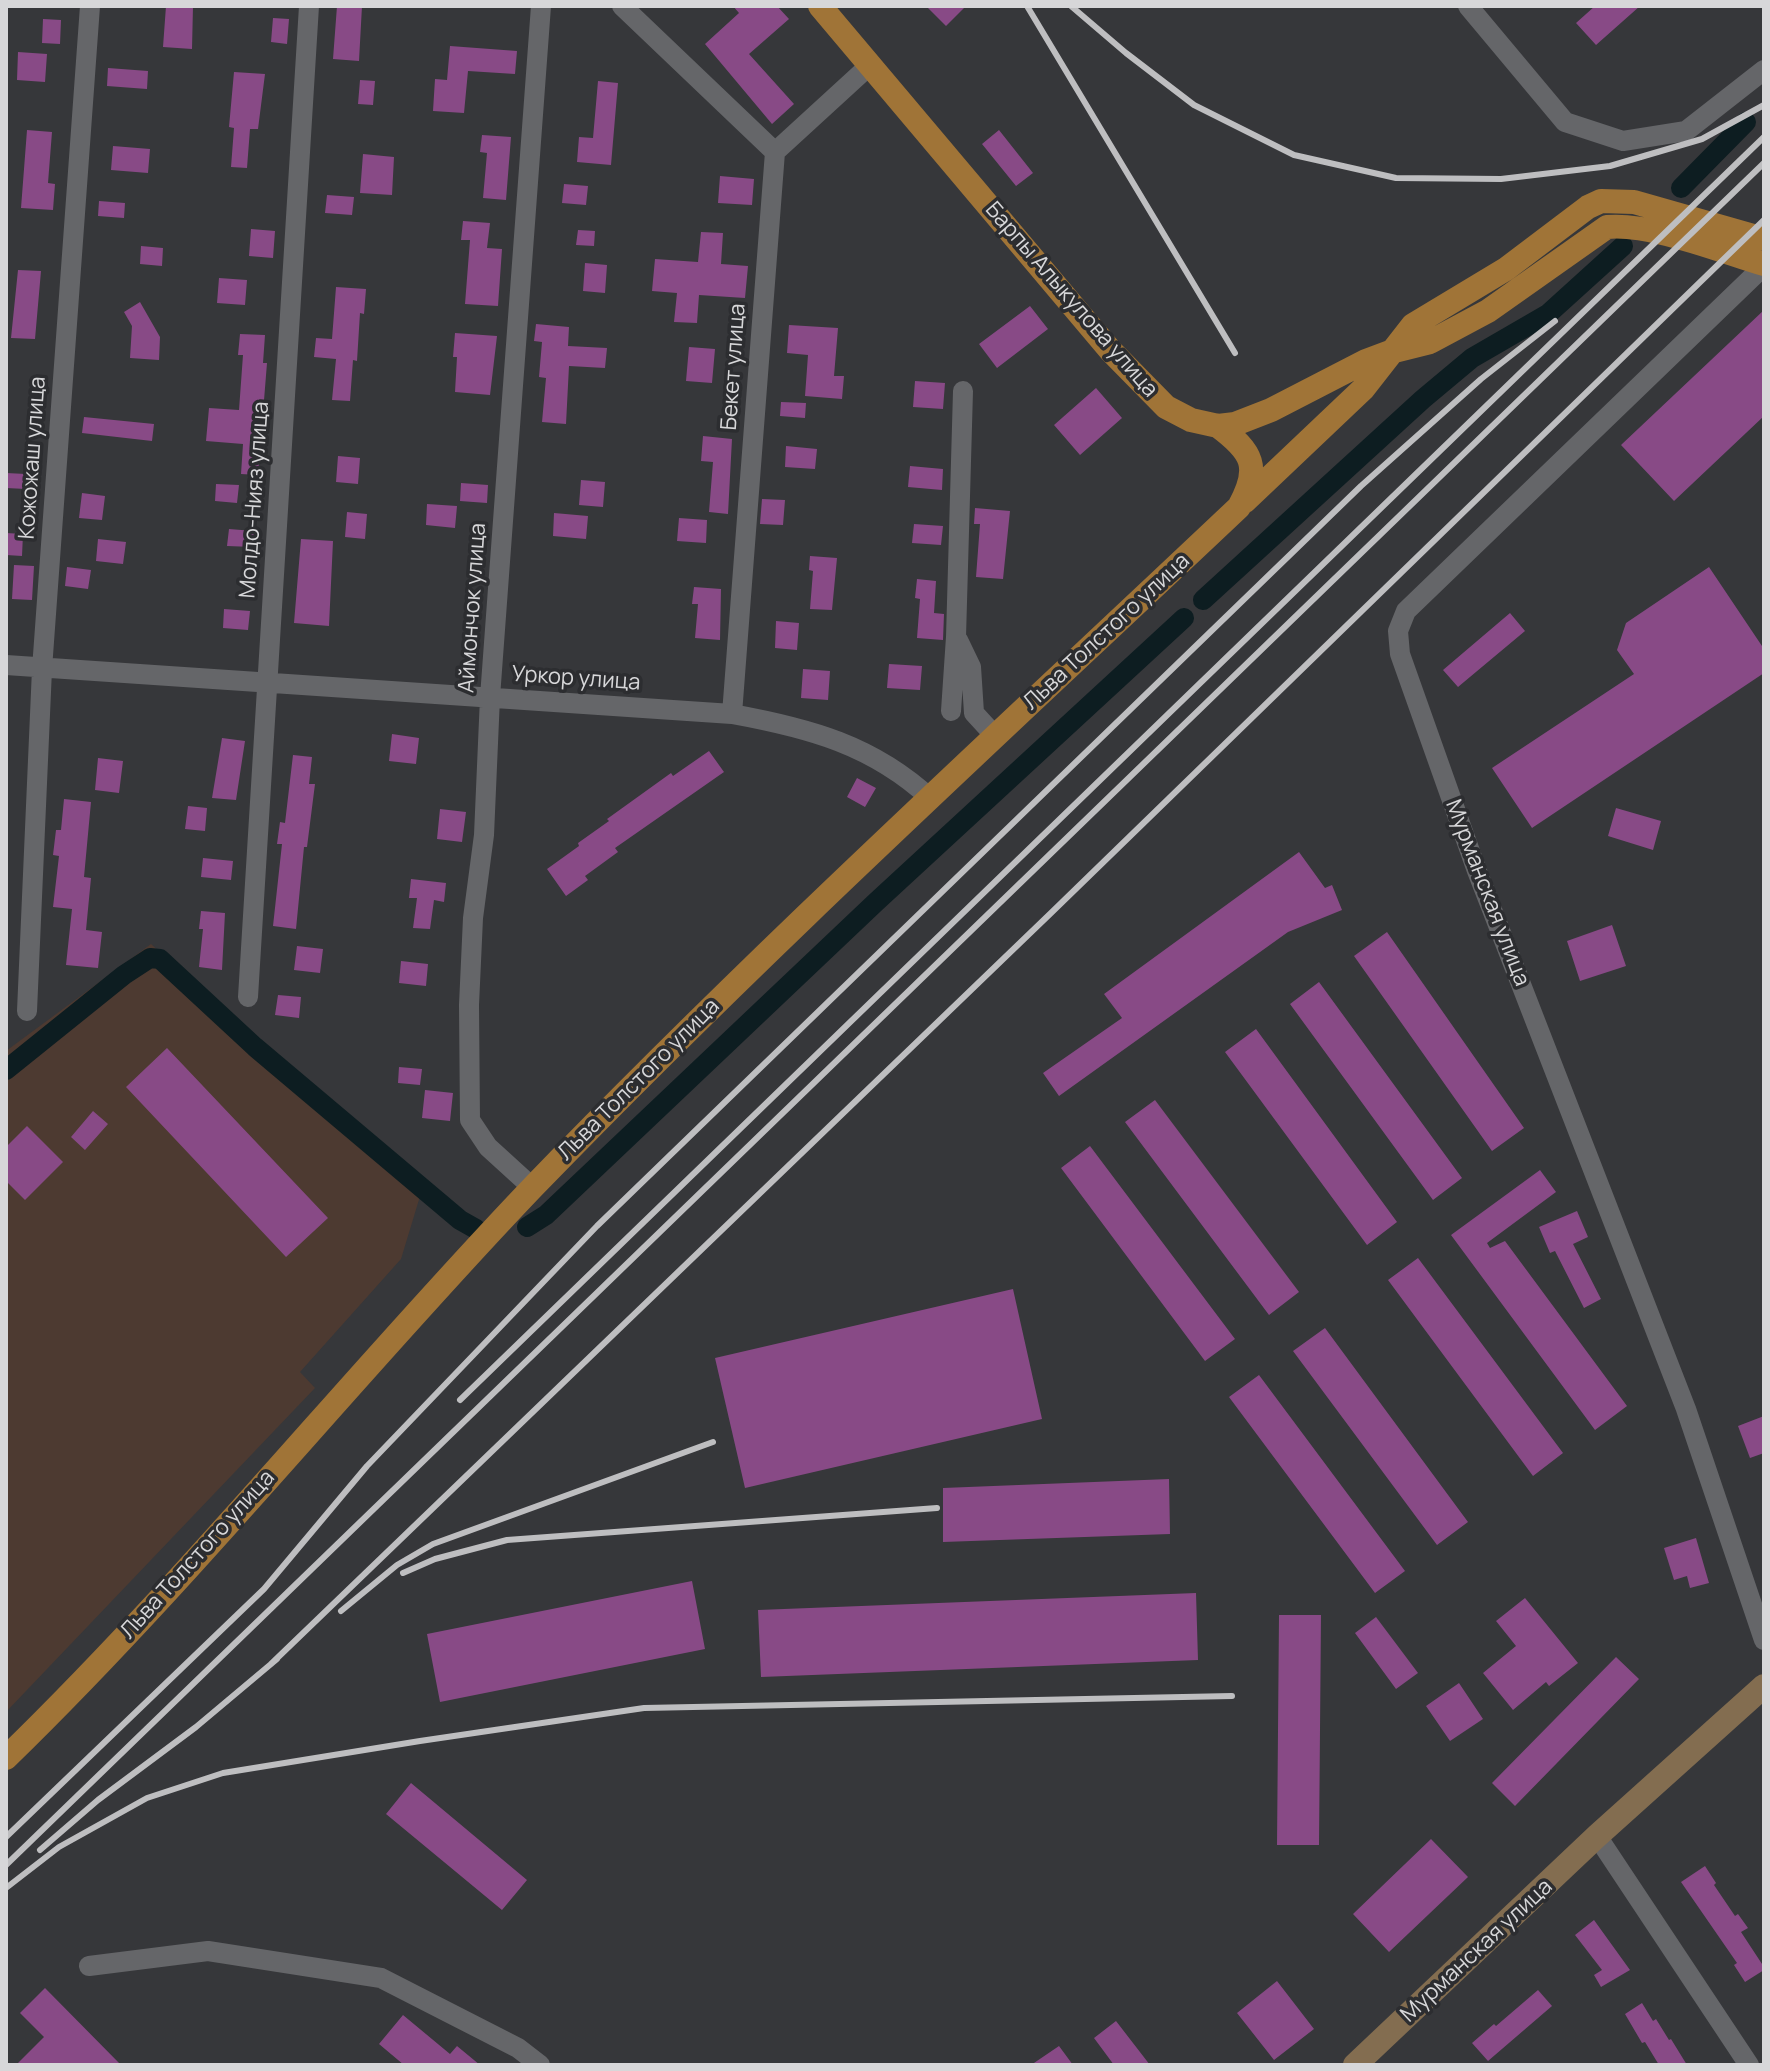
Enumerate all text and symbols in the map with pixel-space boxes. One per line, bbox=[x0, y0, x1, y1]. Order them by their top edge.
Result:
street label: Барпы Алыкулова улица bbox=[979, 197, 1163, 403]
street label: Бекет улица bbox=[716, 303, 752, 431]
street label: Кожожаш улица bbox=[14, 376, 52, 540]
street label: Молдо-Нияз улица bbox=[235, 401, 275, 599]
street label: Аймончок улица bbox=[454, 522, 492, 694]
street label: Льва Толстого улица bbox=[1018, 548, 1196, 716]
street label: Уркор улица bbox=[511, 661, 641, 697]
street label: Мурманская улица bbox=[1439, 796, 1535, 990]
street label: Льва Толстого улица bbox=[553, 994, 725, 1166]
street label: Льва Толстого улица bbox=[115, 1465, 281, 1645]
street label: Мурманская улица bbox=[1396, 1874, 1558, 2028]

